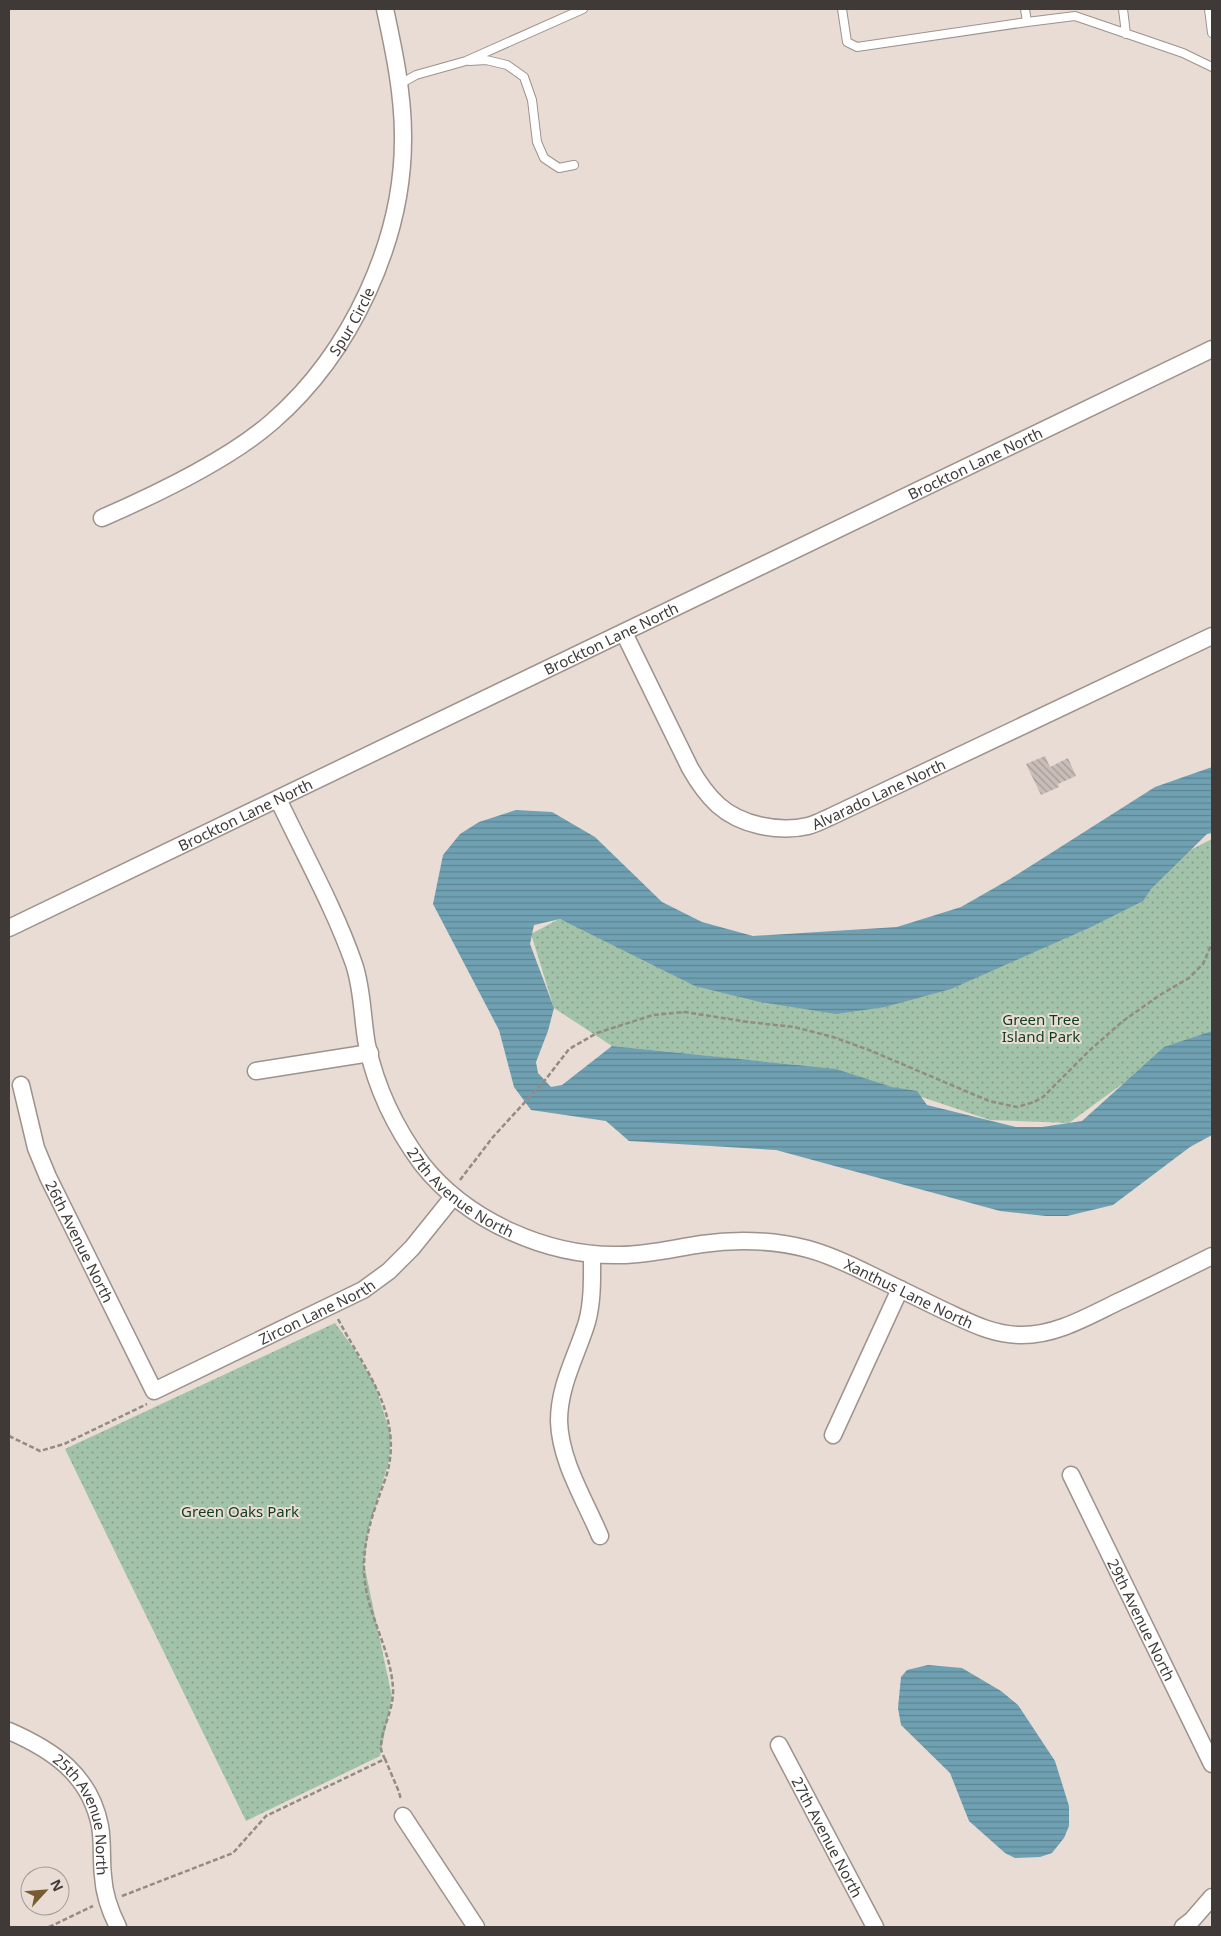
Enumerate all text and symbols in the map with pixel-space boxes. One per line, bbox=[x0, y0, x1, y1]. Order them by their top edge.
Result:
street label: Spur Circle bbox=[324, 284, 379, 360]
street label: Brockton Lane North bbox=[904, 422, 1046, 504]
street label: Brockton Lane North bbox=[540, 597, 681, 679]
street label: Alvarado Lane North bbox=[809, 754, 949, 834]
street label: Brockton Lane North bbox=[175, 773, 316, 855]
park label: Green Tree Island Park bbox=[1002, 1009, 1080, 1046]
street label: 27th Avenue North bbox=[403, 1143, 517, 1242]
street label: 26th Avenue North bbox=[41, 1177, 119, 1306]
street label: Xanthus Lane North bbox=[841, 1254, 977, 1333]
street label: Zircon Lane North bbox=[255, 1275, 379, 1349]
park label: Green Oaks Park bbox=[181, 1501, 299, 1521]
street label: 29th Avenue North bbox=[1103, 1555, 1180, 1684]
street label: 25th Avenue North bbox=[49, 1749, 113, 1876]
street label: 27th Avenue North bbox=[787, 1773, 868, 1901]
north arrow bbox=[20, 1866, 70, 1916]
text: N bbox=[46, 1876, 68, 1894]

